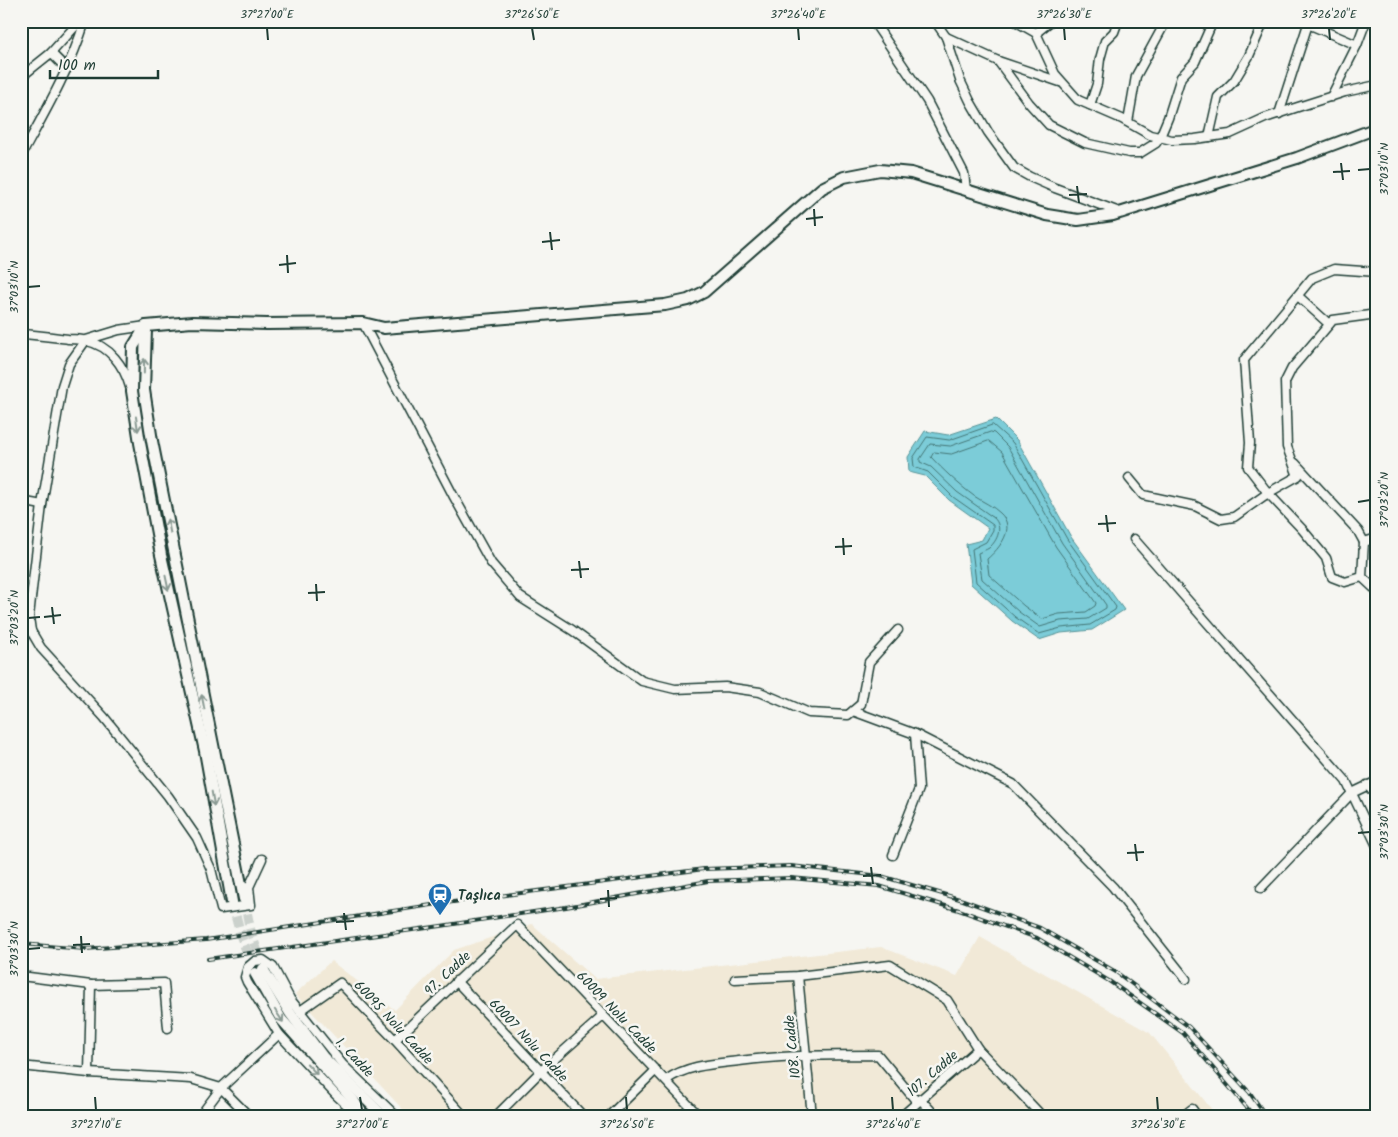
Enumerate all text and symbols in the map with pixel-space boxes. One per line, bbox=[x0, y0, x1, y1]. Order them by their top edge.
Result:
text: 37°27'00"E bbox=[240, 5, 295, 24]
text: 37°26'50"E bbox=[504, 5, 561, 24]
text: 37°26'40"E bbox=[770, 5, 827, 24]
text: 37°26'30"E bbox=[1036, 5, 1093, 24]
text: 37°26'20"E bbox=[1301, 5, 1358, 24]
scale bar bbox=[50, 48, 158, 80]
text: 100 m bbox=[58, 54, 96, 78]
text: 37°03'10"N bbox=[1375, 143, 1394, 195]
text: 37°03'10"N bbox=[5, 261, 24, 313]
one-way arrow bbox=[139, 358, 149, 374]
one-way arrow bbox=[132, 415, 142, 431]
text: 37°03'20"N bbox=[1375, 472, 1394, 528]
one-way arrow bbox=[163, 518, 173, 534]
one-way arrow bbox=[163, 575, 173, 591]
text: 37°03'20"N bbox=[5, 590, 24, 646]
one-way arrow bbox=[198, 695, 208, 711]
one-way arrow bbox=[209, 791, 219, 807]
text: 37°03'30"N bbox=[1375, 804, 1394, 860]
station icon: Taşlıca bbox=[427, 882, 453, 916]
place label: Taşlıca bbox=[458, 885, 501, 907]
text: 37°03'30"N bbox=[5, 921, 24, 977]
street label: 97. Cadde bbox=[419, 946, 477, 1001]
street label: 60009 Nolu Cadde bbox=[571, 966, 662, 1060]
street label: 60095 Nolu Cadde bbox=[348, 975, 439, 1070]
street label: 60007 Nolu Cadde bbox=[484, 994, 574, 1088]
one-way arrow bbox=[274, 1008, 284, 1022]
street label: 108. Cadde bbox=[779, 1013, 807, 1080]
street label: 1. Cadde bbox=[330, 1032, 379, 1083]
street label: 107. Cadde bbox=[902, 1045, 964, 1102]
one-way arrow bbox=[306, 1063, 318, 1076]
text: 37°27'10"E bbox=[70, 1115, 123, 1134]
text: 37°27'00"E bbox=[335, 1115, 390, 1134]
text: 37°26'50"E bbox=[599, 1115, 656, 1134]
text: 37°26'40"E bbox=[865, 1115, 922, 1134]
text: 37°26'30"E bbox=[1130, 1115, 1187, 1134]

